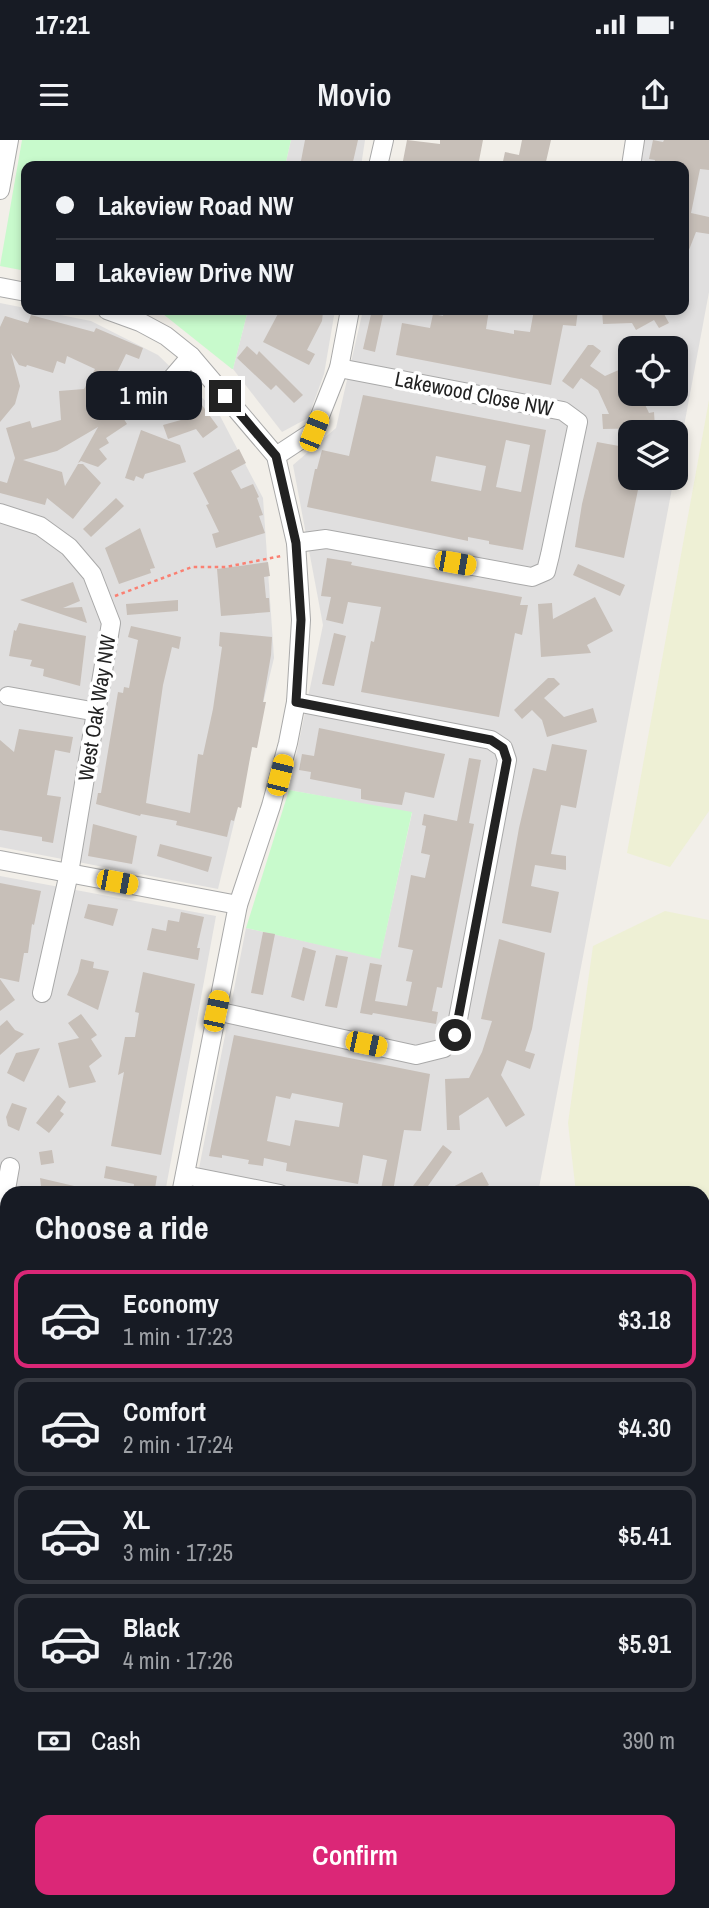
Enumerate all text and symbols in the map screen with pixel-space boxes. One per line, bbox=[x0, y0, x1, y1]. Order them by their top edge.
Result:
text: 17:21 bbox=[35, 7, 90, 42]
text: Movio bbox=[317, 73, 392, 116]
icon: menu bbox=[35, 76, 73, 114]
icon: share bbox=[636, 76, 674, 114]
text: Lakeview Road NW bbox=[98, 188, 294, 223]
text: Lakeview Drive NW bbox=[98, 255, 294, 290]
map controls bbox=[618, 336, 688, 490]
button: locate bbox=[618, 336, 688, 406]
street label: Lakewood Close NW bbox=[392, 364, 557, 423]
callout: 1 min bbox=[85, 372, 201, 420]
text: 1 min bbox=[120, 380, 168, 411]
route end bbox=[209, 380, 241, 412]
car bbox=[297, 408, 332, 454]
button: layers bbox=[618, 420, 688, 490]
car bbox=[433, 549, 478, 577]
street label: West Oak Way NW bbox=[71, 632, 122, 783]
car bbox=[265, 752, 296, 798]
car bbox=[95, 868, 140, 896]
car bbox=[202, 988, 231, 1034]
route start bbox=[439, 1019, 471, 1051]
car bbox=[344, 1029, 389, 1059]
text: Choose a ride bbox=[35, 1206, 209, 1249]
text: Economy bbox=[123, 1286, 219, 1321]
icon: car bbox=[39, 1288, 102, 1351]
text: $3.18 bbox=[618, 1302, 671, 1337]
text: 1 min · 17:23 bbox=[123, 1321, 233, 1352]
text: Comfort bbox=[123, 1394, 206, 1429]
icon: car bbox=[39, 1396, 102, 1459]
text: $4.30 bbox=[618, 1410, 671, 1445]
text: 2 min · 17:24 bbox=[123, 1429, 233, 1460]
text: XL bbox=[123, 1502, 150, 1537]
icon: car bbox=[39, 1504, 102, 1567]
text: $5.41 bbox=[618, 1518, 671, 1553]
text: 3 min · 17:25 bbox=[123, 1537, 233, 1568]
text: Black bbox=[123, 1610, 180, 1645]
icon: car bbox=[39, 1612, 102, 1675]
text: $5.91 bbox=[618, 1626, 671, 1661]
text: 4 min · 17:26 bbox=[123, 1645, 233, 1676]
icon: cash bbox=[35, 1722, 73, 1760]
text: Cash bbox=[91, 1723, 141, 1758]
text: 390 m bbox=[623, 1725, 675, 1756]
button: Confirm bbox=[35, 1815, 675, 1895]

